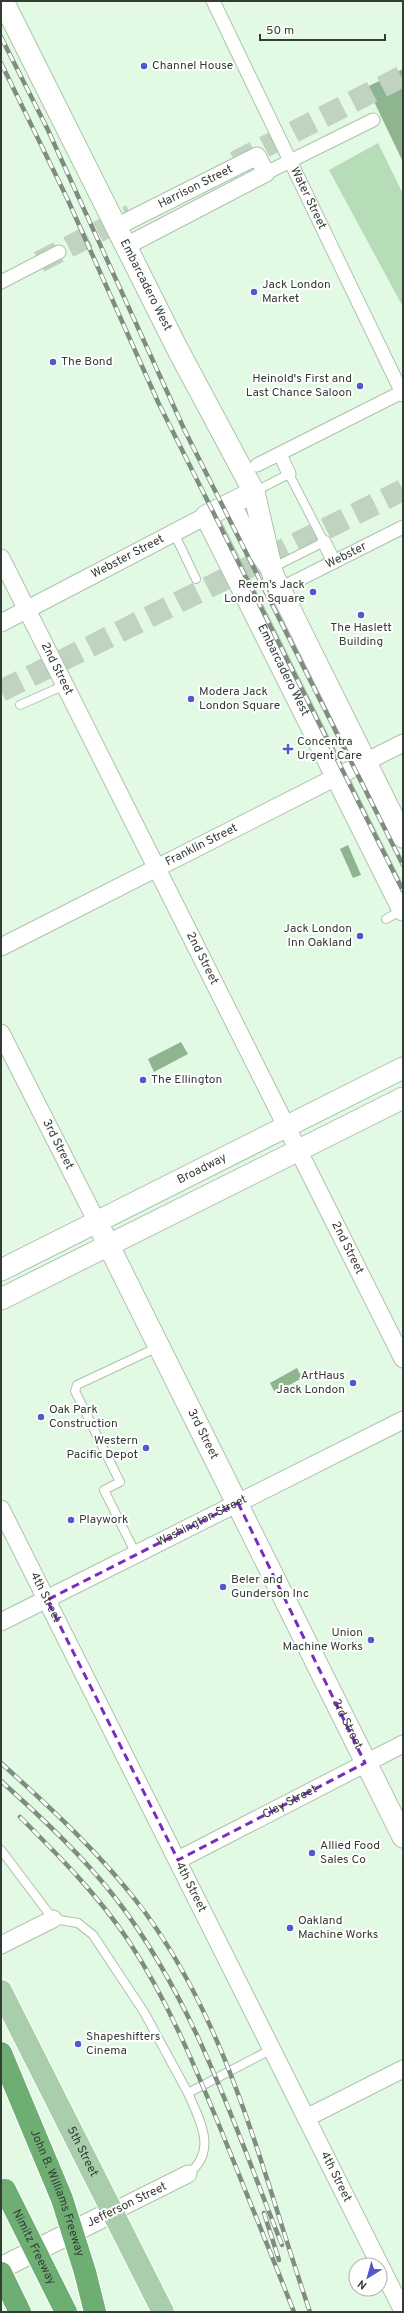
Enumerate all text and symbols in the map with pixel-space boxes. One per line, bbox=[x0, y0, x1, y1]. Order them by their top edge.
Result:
scale bar bbox=[260, 16, 385, 42]
text: 50 m bbox=[266, 23, 294, 39]
place label: Channel House bbox=[152, 58, 233, 74]
marker: Channel House bbox=[139, 61, 149, 71]
street label: Harrison Street bbox=[155, 161, 236, 212]
street label: Water Street bbox=[286, 164, 330, 232]
street label: Embarcadero West bbox=[116, 237, 175, 334]
place label: Jack London Market bbox=[262, 277, 331, 307]
marker: Jack London Market bbox=[249, 287, 259, 297]
place label: The Bond bbox=[61, 354, 113, 370]
marker: The Bond bbox=[48, 357, 58, 367]
place label: Heinold's First and Last Chance Saloon bbox=[246, 371, 352, 401]
marker: Heinold's First and Last Chance Saloon bbox=[355, 381, 365, 391]
street label: Webster Street bbox=[89, 531, 167, 582]
street label: Webster bbox=[323, 538, 370, 573]
place label: Reem’s Jack London Square bbox=[224, 577, 305, 607]
marker: Reem’s Jack London Square bbox=[308, 587, 318, 597]
marker: The Haslett Building bbox=[356, 610, 366, 620]
place label: The Haslett Building bbox=[330, 620, 392, 650]
street label: Embarcadero West bbox=[253, 622, 313, 719]
street label: 2nd Street bbox=[37, 640, 77, 698]
place label: Modera Jack London Square bbox=[199, 684, 280, 714]
marker: Modera Jack London Square bbox=[186, 694, 196, 704]
place label: Concentra Urgent Care bbox=[297, 734, 362, 764]
marker: Concentra Urgent Care bbox=[282, 743, 294, 755]
street label: Franklin Street bbox=[163, 820, 240, 870]
place label: Jack London Inn Oakland bbox=[283, 921, 352, 951]
street label: 2nd Street bbox=[182, 929, 222, 987]
marker: Jack London Inn Oakland bbox=[355, 931, 365, 941]
place label: The Ellington bbox=[151, 1072, 222, 1088]
marker: The Ellington bbox=[138, 1075, 148, 1085]
street label: 3rd Street bbox=[38, 1117, 77, 1172]
street label: Broadway bbox=[175, 1150, 230, 1188]
street label: 2nd Street bbox=[327, 1219, 367, 1277]
place label: ArtHaus Jack London bbox=[276, 1368, 345, 1398]
marker: ArtHaus Jack London bbox=[348, 1378, 358, 1388]
place label: Oak Park Construction bbox=[49, 1402, 118, 1432]
street label: 3rd Street bbox=[183, 1406, 222, 1462]
marker: Oak Park Construction bbox=[36, 1412, 46, 1422]
place label: Western Pacific Depot bbox=[67, 1433, 138, 1463]
marker: Western Pacific Depot bbox=[141, 1443, 151, 1453]
street label: Washington Street bbox=[154, 1492, 250, 1550]
place label: Playwork bbox=[79, 1512, 128, 1528]
marker: Playwork bbox=[66, 1515, 76, 1525]
street label: 4th Street bbox=[26, 1570, 65, 1625]
place label: Beler and Gunderson Inc bbox=[231, 1572, 309, 1602]
marker: Beler and Gunderson Inc bbox=[218, 1582, 228, 1592]
place label: Union Machine Works bbox=[283, 1625, 363, 1655]
marker: Union Machine Works bbox=[366, 1635, 376, 1645]
street label: 3rd Street bbox=[328, 1696, 366, 1752]
street label: Clay Street bbox=[260, 1782, 320, 1823]
place label: Allied Food Sales Co bbox=[320, 1838, 380, 1868]
marker: Allied Food Sales Co bbox=[307, 1848, 317, 1858]
street label: 4th Street bbox=[171, 1859, 210, 1915]
place label: Oakland Machine Works bbox=[298, 1913, 378, 1943]
marker: Oakland Machine Works bbox=[285, 1923, 295, 1933]
place label: Shapeshifters Cinema bbox=[86, 2029, 160, 2059]
marker: Shapeshifters Cinema bbox=[73, 2039, 83, 2049]
street label: 5th Street bbox=[63, 2124, 102, 2180]
street label: John B. Williams Freeway bbox=[26, 2127, 88, 2259]
street label: 4th Street bbox=[316, 2149, 355, 2205]
street label: Jefferson Street bbox=[84, 2179, 170, 2231]
street label: Nimitz Freeway bbox=[8, 2207, 59, 2288]
north arrow bbox=[348, 2257, 388, 2297]
text: N bbox=[355, 2276, 370, 2292]

